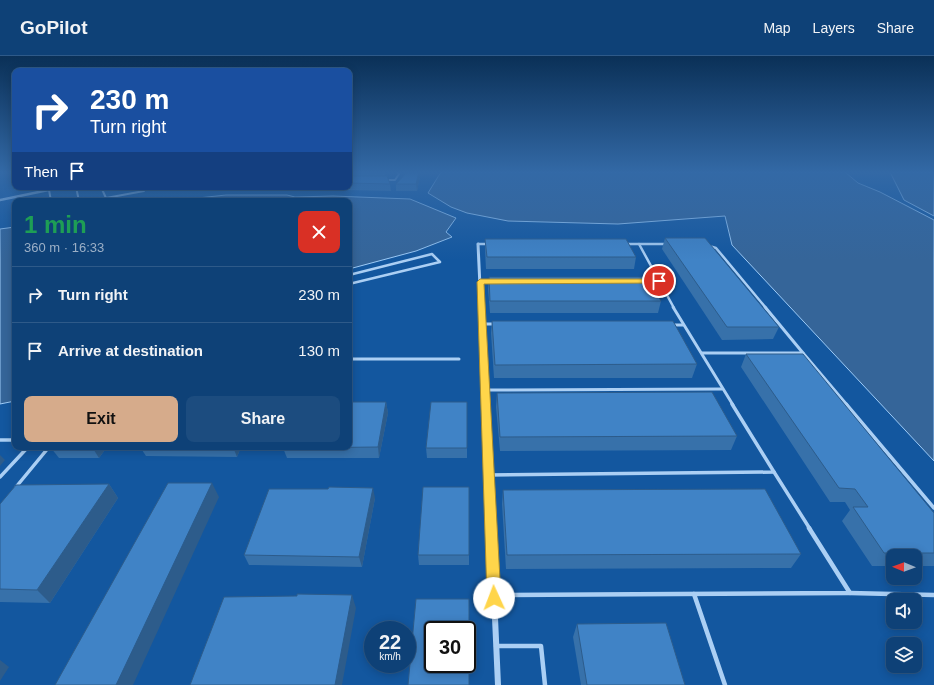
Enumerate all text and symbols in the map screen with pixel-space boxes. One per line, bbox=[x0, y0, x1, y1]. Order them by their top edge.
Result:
text: GoPilot bbox=[20, 17, 88, 38]
text: Map bbox=[763, 20, 791, 36]
text: Layers bbox=[813, 20, 855, 36]
text: Share bbox=[877, 20, 914, 36]
icon: right bbox=[24, 84, 76, 136]
text: 230 m bbox=[90, 84, 169, 115]
text: Turn right bbox=[90, 117, 166, 137]
icon: arrive bbox=[66, 160, 88, 182]
text: Then bbox=[24, 163, 58, 180]
text: 1 min bbox=[24, 211, 87, 238]
button: close bbox=[298, 211, 340, 253]
text: 360 m · 16:33 bbox=[24, 240, 104, 255]
pin bbox=[642, 264, 676, 298]
icon: arrive bbox=[648, 270, 670, 292]
icon: right bbox=[24, 284, 46, 306]
text: Turn right bbox=[58, 286, 128, 303]
text: 230 m bbox=[298, 286, 340, 303]
icon: arrive bbox=[24, 340, 46, 362]
text: Arrive at destination bbox=[58, 342, 203, 359]
text: 130 m bbox=[298, 342, 340, 359]
button: Exit bbox=[24, 396, 178, 442]
button: Share bbox=[186, 396, 340, 442]
north arrow bbox=[886, 549, 922, 585]
map controls bbox=[886, 549, 922, 673]
position arrow bbox=[473, 577, 515, 619]
button: sound bbox=[886, 593, 922, 629]
speed limit sign: 30 bbox=[424, 621, 476, 673]
text: 22 bbox=[379, 631, 401, 653]
button: layers bbox=[886, 637, 922, 673]
text: km/h bbox=[379, 651, 401, 662]

